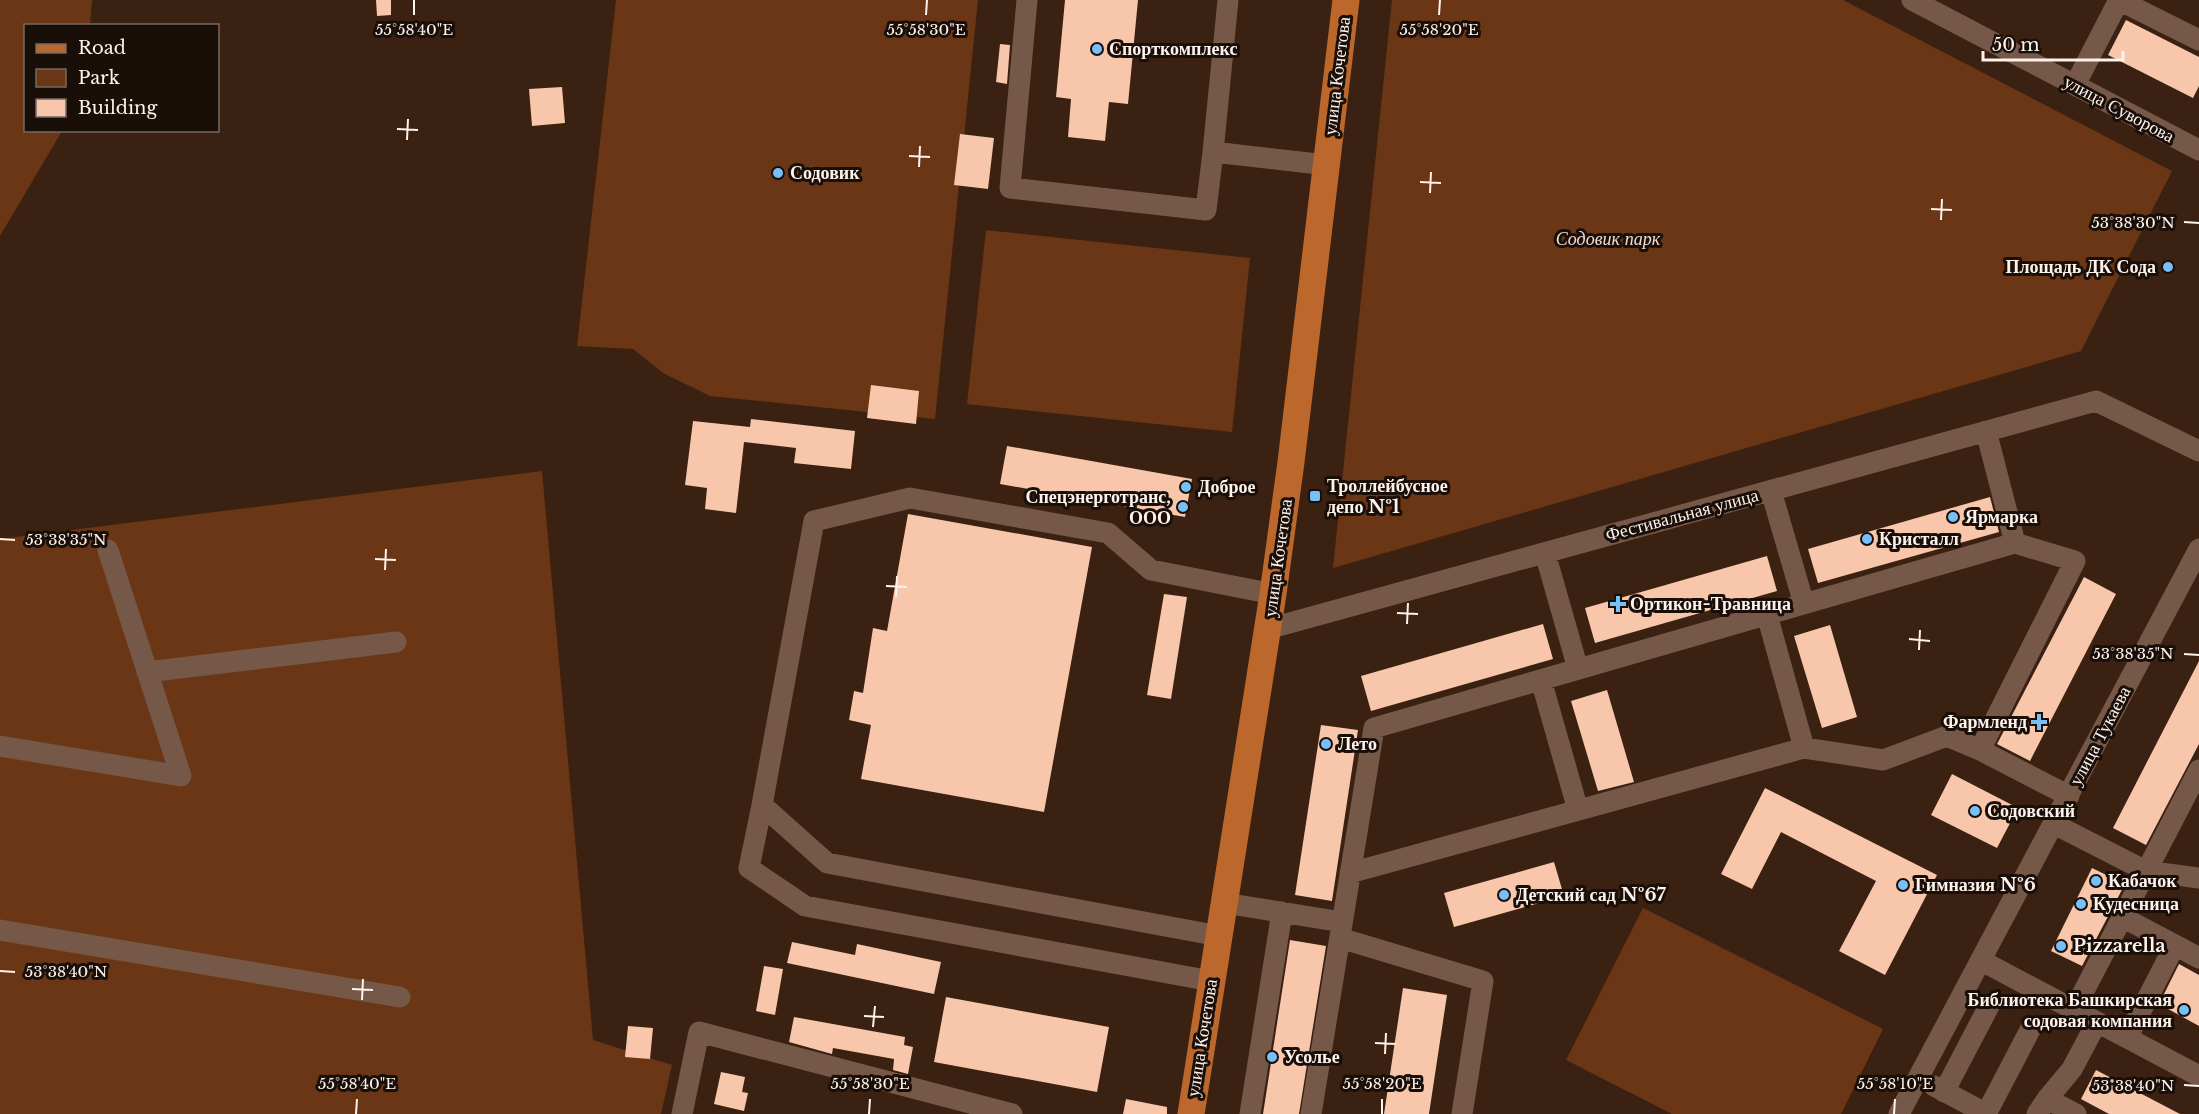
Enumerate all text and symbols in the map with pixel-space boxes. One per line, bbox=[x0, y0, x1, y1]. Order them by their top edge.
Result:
street label: улица Кочетова bbox=[1319, 16, 1355, 136]
text: 55°58'40"E bbox=[375, 20, 453, 39]
text: 55°58'30"E bbox=[886, 20, 966, 39]
text: 55°58'20"E bbox=[1399, 20, 1479, 39]
legend bbox=[24, 24, 219, 132]
scale bar bbox=[1983, 24, 2122, 62]
text: 50 m bbox=[1992, 34, 2040, 56]
text: Road bbox=[78, 37, 126, 59]
place label: Спорткомплекс bbox=[1109, 38, 1237, 60]
marker: Спорткомплекс bbox=[1090, 42, 1104, 56]
text: Park bbox=[78, 67, 120, 89]
street label: улица Суворова bbox=[2060, 71, 2178, 147]
text: Building bbox=[78, 97, 157, 119]
place label: Содовик bbox=[790, 162, 860, 184]
marker: Содовик bbox=[771, 166, 785, 180]
text: 53°38'30"N bbox=[2091, 213, 2175, 232]
park label: Содовик парк bbox=[1556, 228, 1661, 250]
place label: Площадь ДК Сода bbox=[2005, 256, 2156, 278]
marker: Площадь ДК Сода bbox=[2161, 260, 2175, 274]
place label: Троллейбусное депо №1 bbox=[1327, 475, 1448, 518]
place label: Доброе bbox=[1198, 476, 1255, 498]
marker: Доброе bbox=[1179, 480, 1193, 494]
street label: Фестивальная улица bbox=[1603, 484, 1761, 546]
place label: Спецэнерготранс, ООО bbox=[1025, 486, 1171, 529]
marker: Троллейбусное депо №1 bbox=[1308, 489, 1322, 503]
street label: улица Кочетова bbox=[1259, 497, 1297, 619]
marker: Спецэнерготранс, ООО bbox=[1176, 500, 1190, 514]
place label: Ярмарка bbox=[1965, 506, 2038, 528]
marker: Ярмарка bbox=[1946, 510, 1960, 524]
place label: Кристалл bbox=[1879, 528, 1959, 550]
text: 53°38'35"N bbox=[25, 530, 107, 549]
marker: Кристалл bbox=[1860, 532, 1874, 546]
place label: Ортикон-Травница bbox=[1630, 593, 1791, 615]
marker: Ортикон-Травница bbox=[1611, 597, 1625, 611]
text: 53°38'35"N bbox=[2092, 644, 2174, 663]
street label: улица Тукаева bbox=[2065, 683, 2135, 789]
place label: Фармленд bbox=[1943, 711, 2027, 733]
marker: Фармленд bbox=[2032, 715, 2046, 729]
place label: Лето bbox=[1338, 733, 1377, 755]
marker: Лето bbox=[1319, 737, 1333, 751]
place label: Содовский bbox=[1987, 800, 2075, 822]
marker: Содовский bbox=[1968, 804, 1982, 818]
place label: Кабачок bbox=[2108, 870, 2177, 892]
place label: Гимназия №6 bbox=[1915, 874, 2036, 896]
marker: Кабачок bbox=[2089, 874, 2103, 888]
marker: Гимназия №6 bbox=[1896, 878, 1910, 892]
place label: Детский сад №67 bbox=[1516, 884, 1667, 906]
marker: Детский сад №67 bbox=[1497, 888, 1511, 902]
place label: Кудесница bbox=[2093, 893, 2179, 915]
marker: Кудесница bbox=[2074, 897, 2088, 911]
place label: Pizzarella bbox=[2073, 935, 2166, 957]
marker: Pizzarella bbox=[2054, 939, 2068, 953]
text: 53°38'40"N bbox=[25, 962, 107, 981]
street label: улица Кочетова bbox=[1182, 977, 1222, 1099]
place label: Библиотека Башкирская содовая компания bbox=[1968, 989, 2172, 1032]
marker: Библиотека Башкирская содовая компания bbox=[2177, 1003, 2191, 1017]
place label: Усолье bbox=[1284, 1046, 1340, 1068]
marker: Усолье bbox=[1265, 1050, 1279, 1064]
text: 55°58'40"E bbox=[318, 1074, 396, 1093]
text: 55°58'30"E bbox=[830, 1074, 910, 1093]
text: 55°58'20"E bbox=[1342, 1074, 1422, 1093]
text: 55°58'10"E bbox=[1857, 1074, 1933, 1093]
text: 53°38'40"N bbox=[2092, 1076, 2174, 1095]

